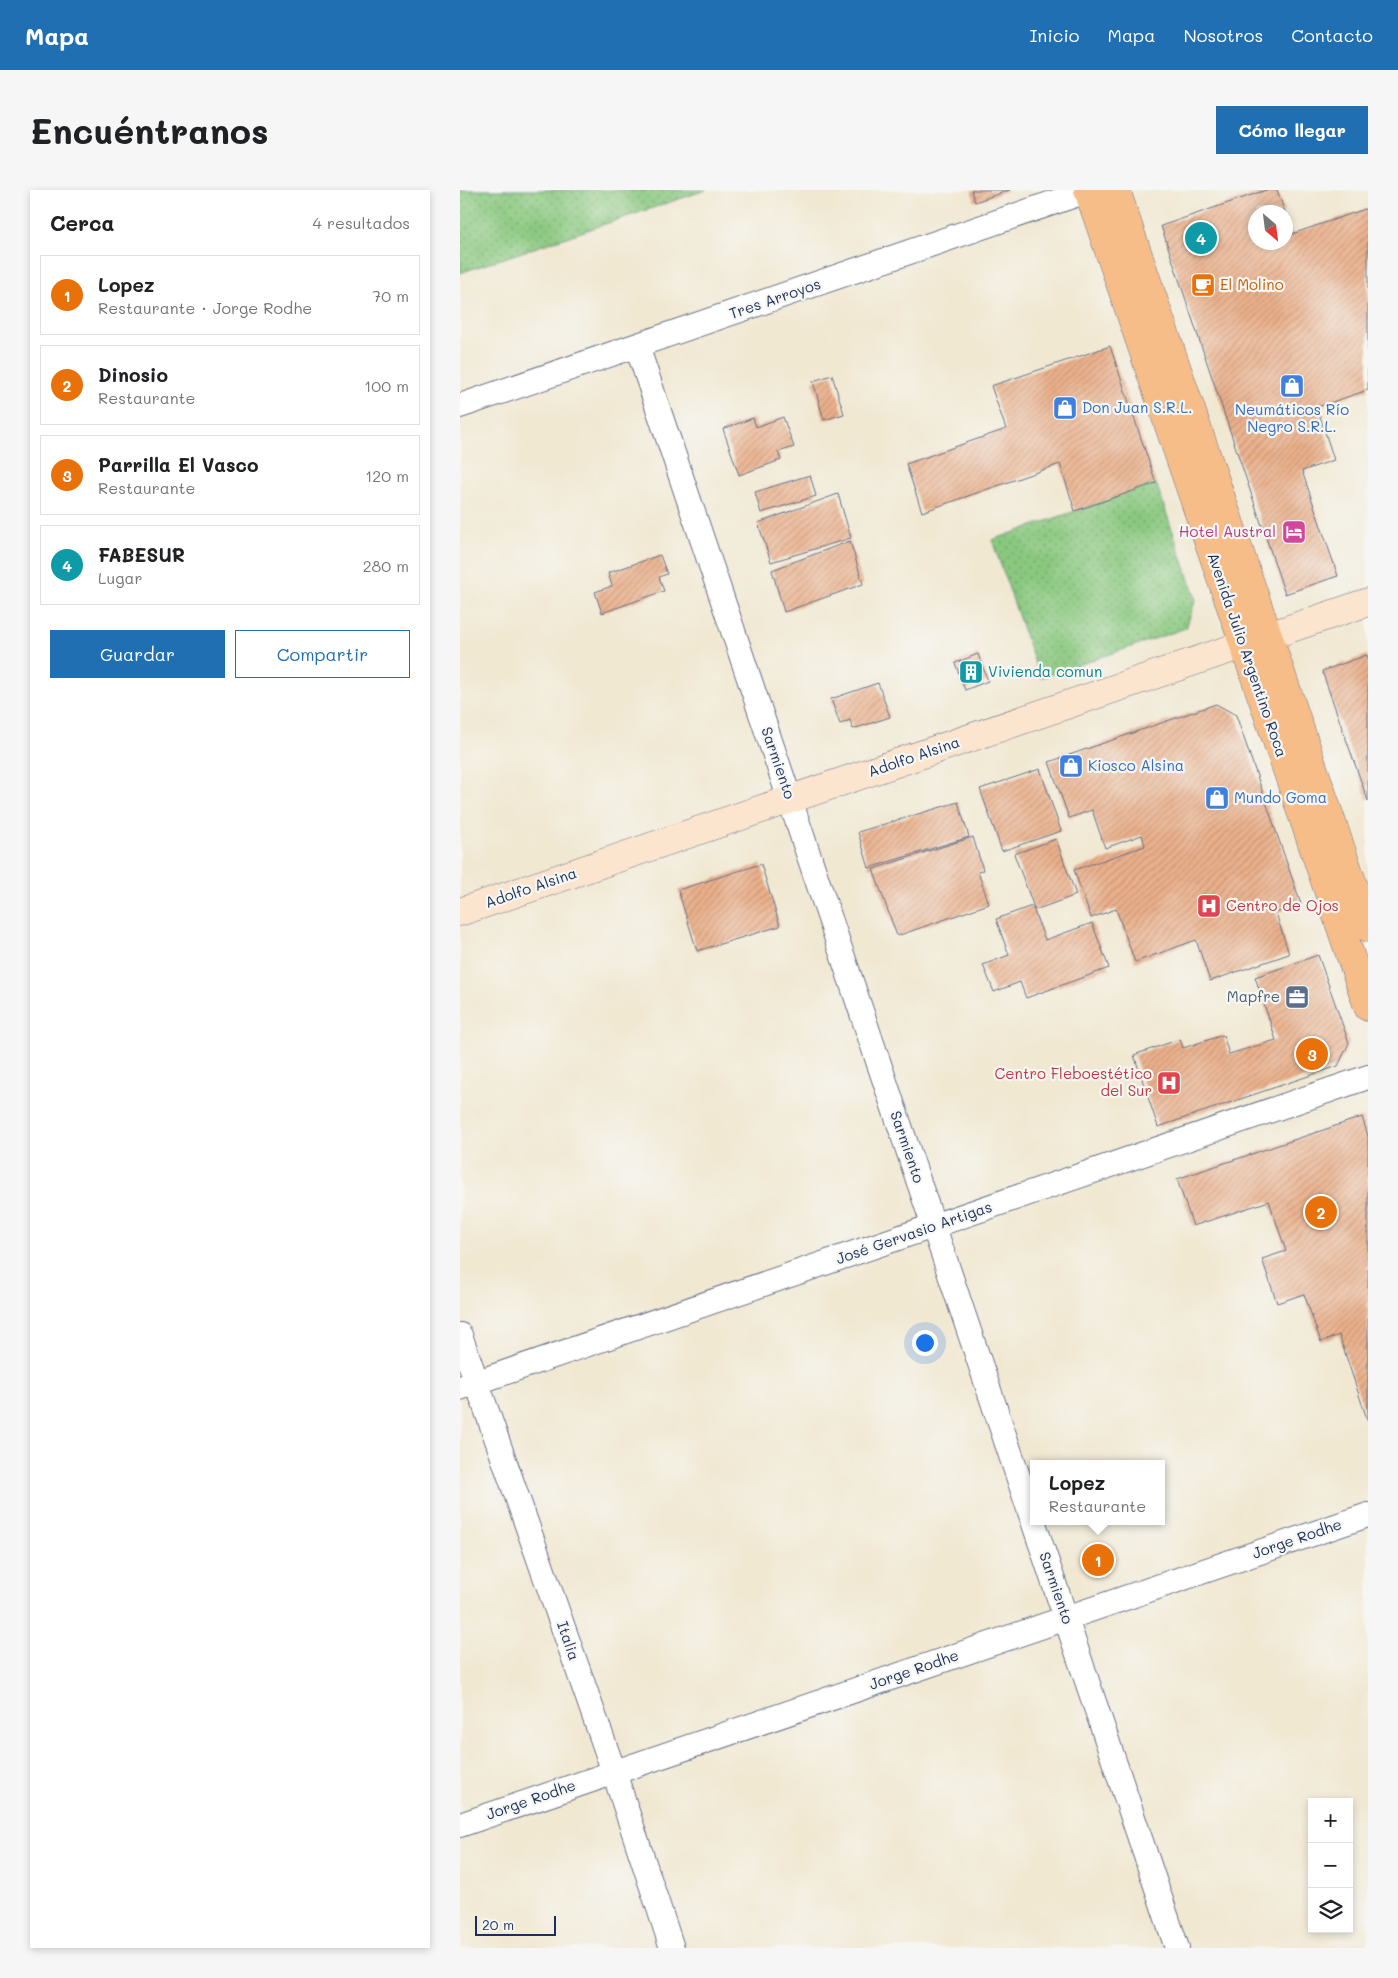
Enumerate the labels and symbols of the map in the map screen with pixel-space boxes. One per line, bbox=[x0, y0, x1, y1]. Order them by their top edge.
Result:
north arrow bbox=[1248, 205, 1293, 250]
pin: 4 bbox=[1185, 219, 1217, 257]
cafe icon: El Molino bbox=[1190, 272, 1216, 298]
street label: Tres Arroyos bbox=[726, 273, 823, 323]
place label: El Molino bbox=[1220, 274, 1284, 294]
shop icon: Neumáticos Río Negro S.R.L. bbox=[1279, 373, 1305, 399]
shop icon: Don Juan S.R.L. bbox=[1052, 395, 1078, 421]
place label: Don Juan S.R.L. bbox=[1082, 397, 1192, 417]
place label: Neumáticos Río Negro S.R.L. bbox=[1235, 399, 1349, 436]
hotel icon: Hotel Austral bbox=[1281, 519, 1307, 545]
place label: Hotel Austral bbox=[1179, 521, 1276, 541]
street label: Avenida Julio Argentino Roca bbox=[1203, 550, 1292, 760]
building icon: Vivienda comun bbox=[958, 659, 984, 685]
place label: Vivienda comun bbox=[988, 661, 1102, 681]
street label: Sarmiento bbox=[757, 724, 801, 801]
street label: Adolfo Alsina bbox=[865, 731, 962, 781]
shop icon: Kiosco Alsina bbox=[1058, 753, 1084, 779]
place label: Kiosco Alsina bbox=[1088, 755, 1184, 775]
shop icon: Mundo Goma bbox=[1204, 785, 1230, 811]
place label: Mundo Goma bbox=[1234, 787, 1327, 807]
street label: Adolfo Alsina bbox=[482, 862, 579, 912]
hospital icon: Centro de Ojos bbox=[1196, 893, 1222, 919]
place label: Centro de Ojos bbox=[1226, 895, 1339, 915]
office icon: Mapfre bbox=[1284, 984, 1310, 1010]
place label: Mapfre bbox=[1227, 986, 1280, 1006]
pin: 3 bbox=[1296, 1035, 1328, 1073]
place label: Centro Fleboestético del Sur bbox=[995, 1063, 1152, 1100]
hospital icon: Centro Fleboestético del Sur bbox=[1156, 1070, 1182, 1096]
street label: Sarmiento bbox=[886, 1108, 930, 1185]
pin: 2 bbox=[1305, 1193, 1337, 1231]
street label: José Gervasio Artigas bbox=[833, 1196, 994, 1268]
your location bbox=[912, 1330, 938, 1356]
street label: Jorge Rodhe bbox=[1249, 1513, 1344, 1563]
pin: 1 bbox=[1082, 1541, 1114, 1579]
street label: Sarmiento bbox=[1035, 1549, 1079, 1626]
street label: Italia bbox=[553, 1618, 585, 1663]
street label: Jorge Rodhe bbox=[866, 1644, 961, 1694]
street label: Jorge Rodhe bbox=[483, 1774, 578, 1824]
scale bar bbox=[475, 1913, 556, 1936]

